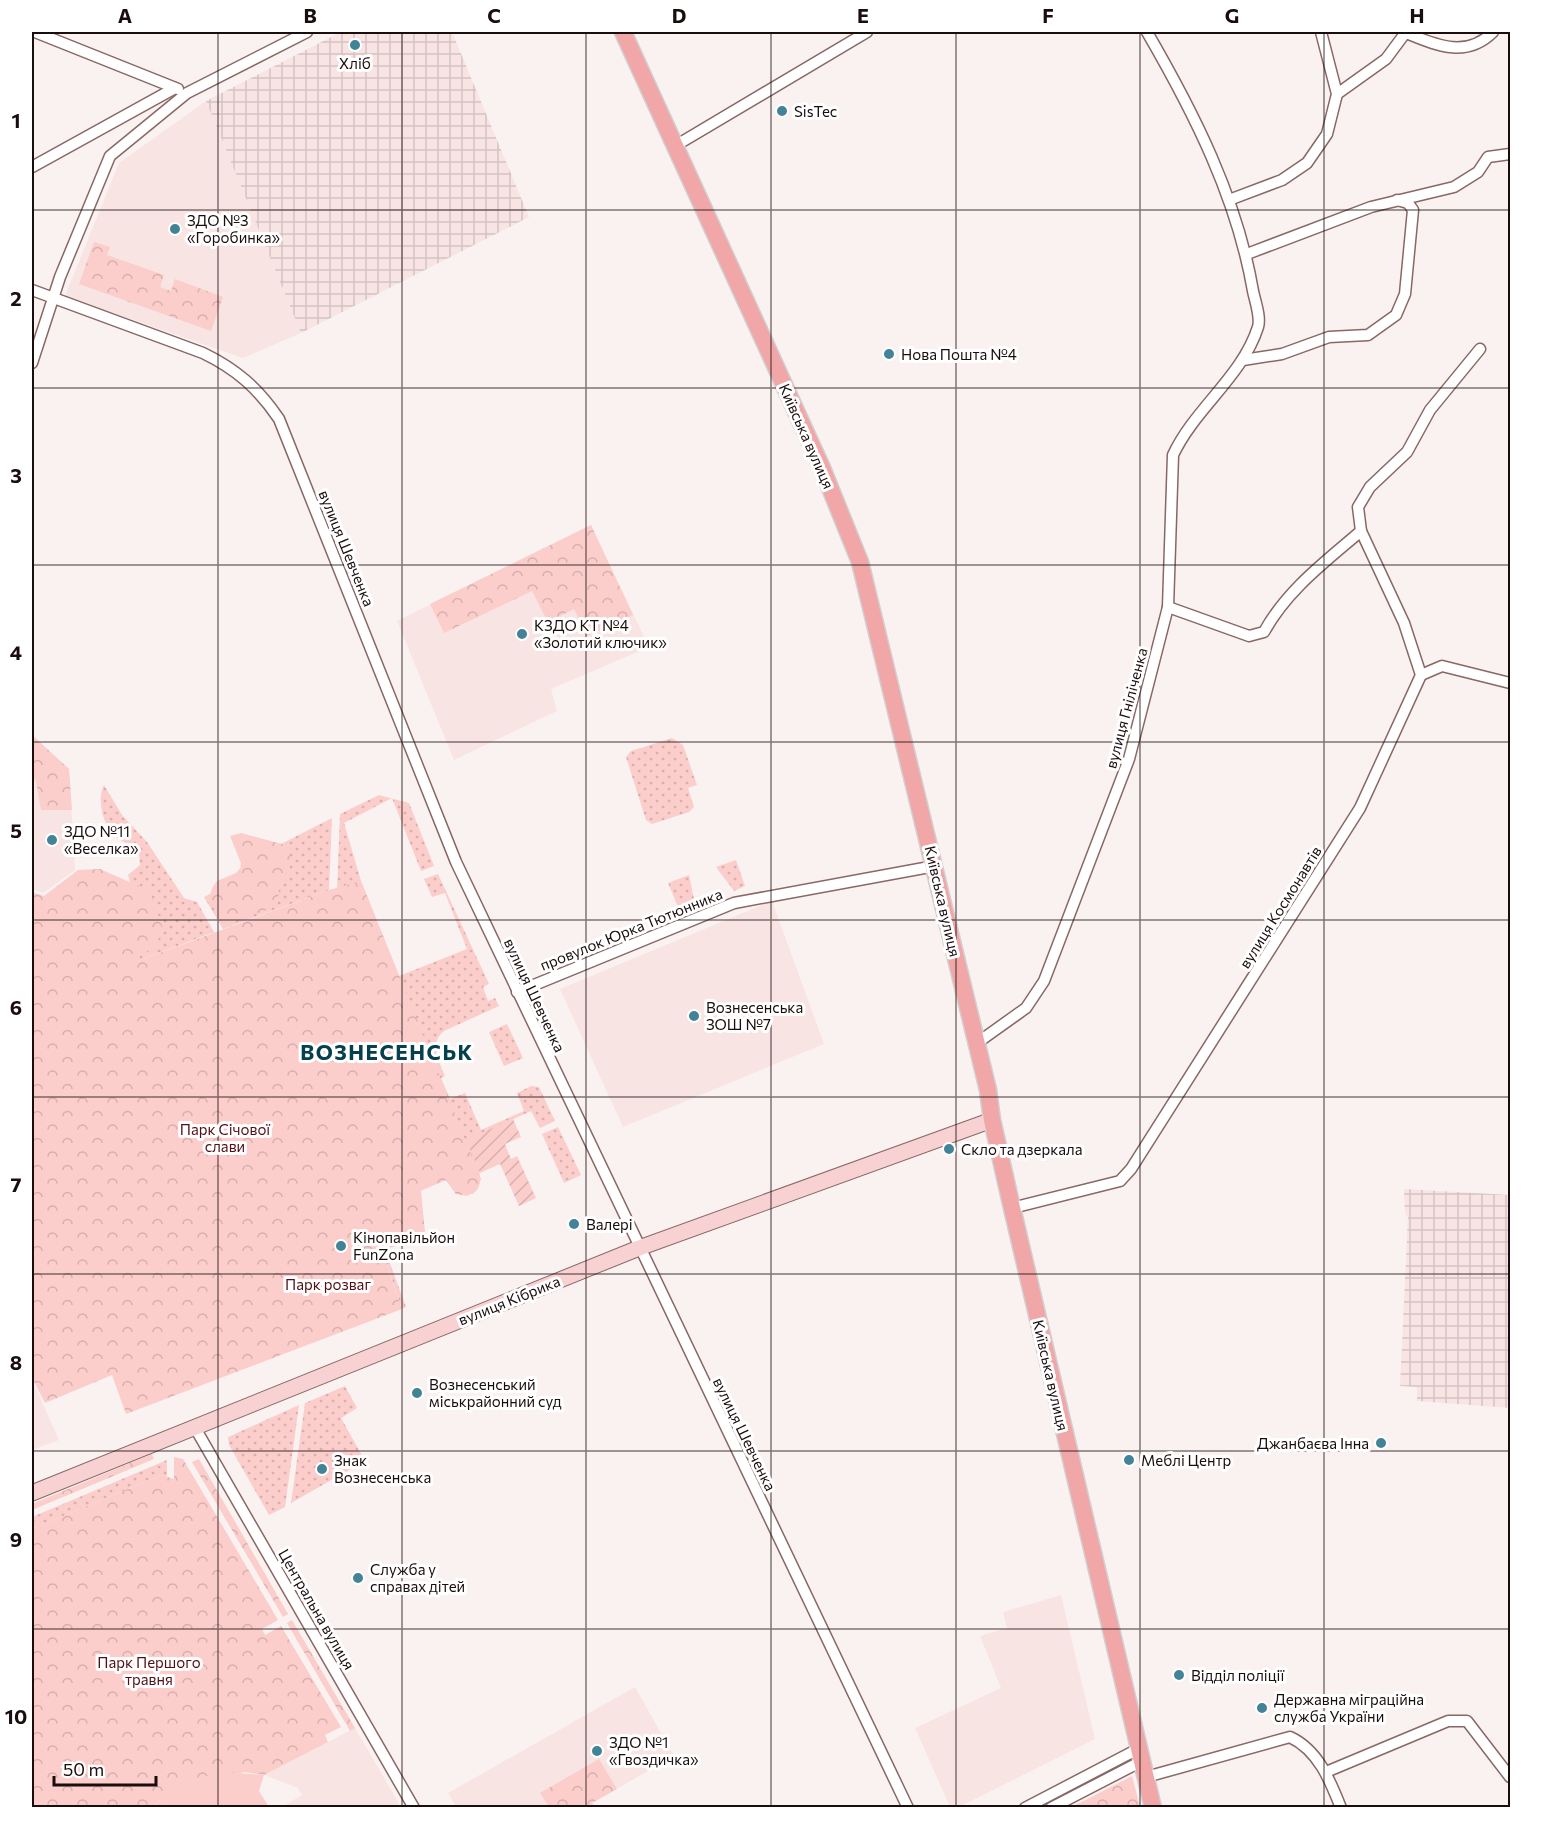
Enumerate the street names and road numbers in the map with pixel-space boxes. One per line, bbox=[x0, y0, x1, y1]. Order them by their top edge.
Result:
street label: Київська вулиця bbox=[776, 381, 838, 491]
street label: вулиця Шевченка bbox=[315, 487, 379, 609]
street label: вулиця Гніліченка bbox=[1101, 646, 1151, 770]
street label: вулиця Космонавтів bbox=[1235, 843, 1325, 971]
street label: Київська вулиця bbox=[921, 844, 965, 958]
street label: провулок Юрка Тютюнника bbox=[537, 884, 725, 974]
street label: вулиця Шевченка bbox=[501, 935, 569, 1055]
street label: вулиця Кібрика bbox=[456, 1271, 562, 1329]
street label: Київська вулиця bbox=[1029, 1318, 1073, 1432]
street label: вулиця Шевченка bbox=[710, 1374, 780, 1494]
street label: Центральна вулиця bbox=[275, 1546, 359, 1672]

